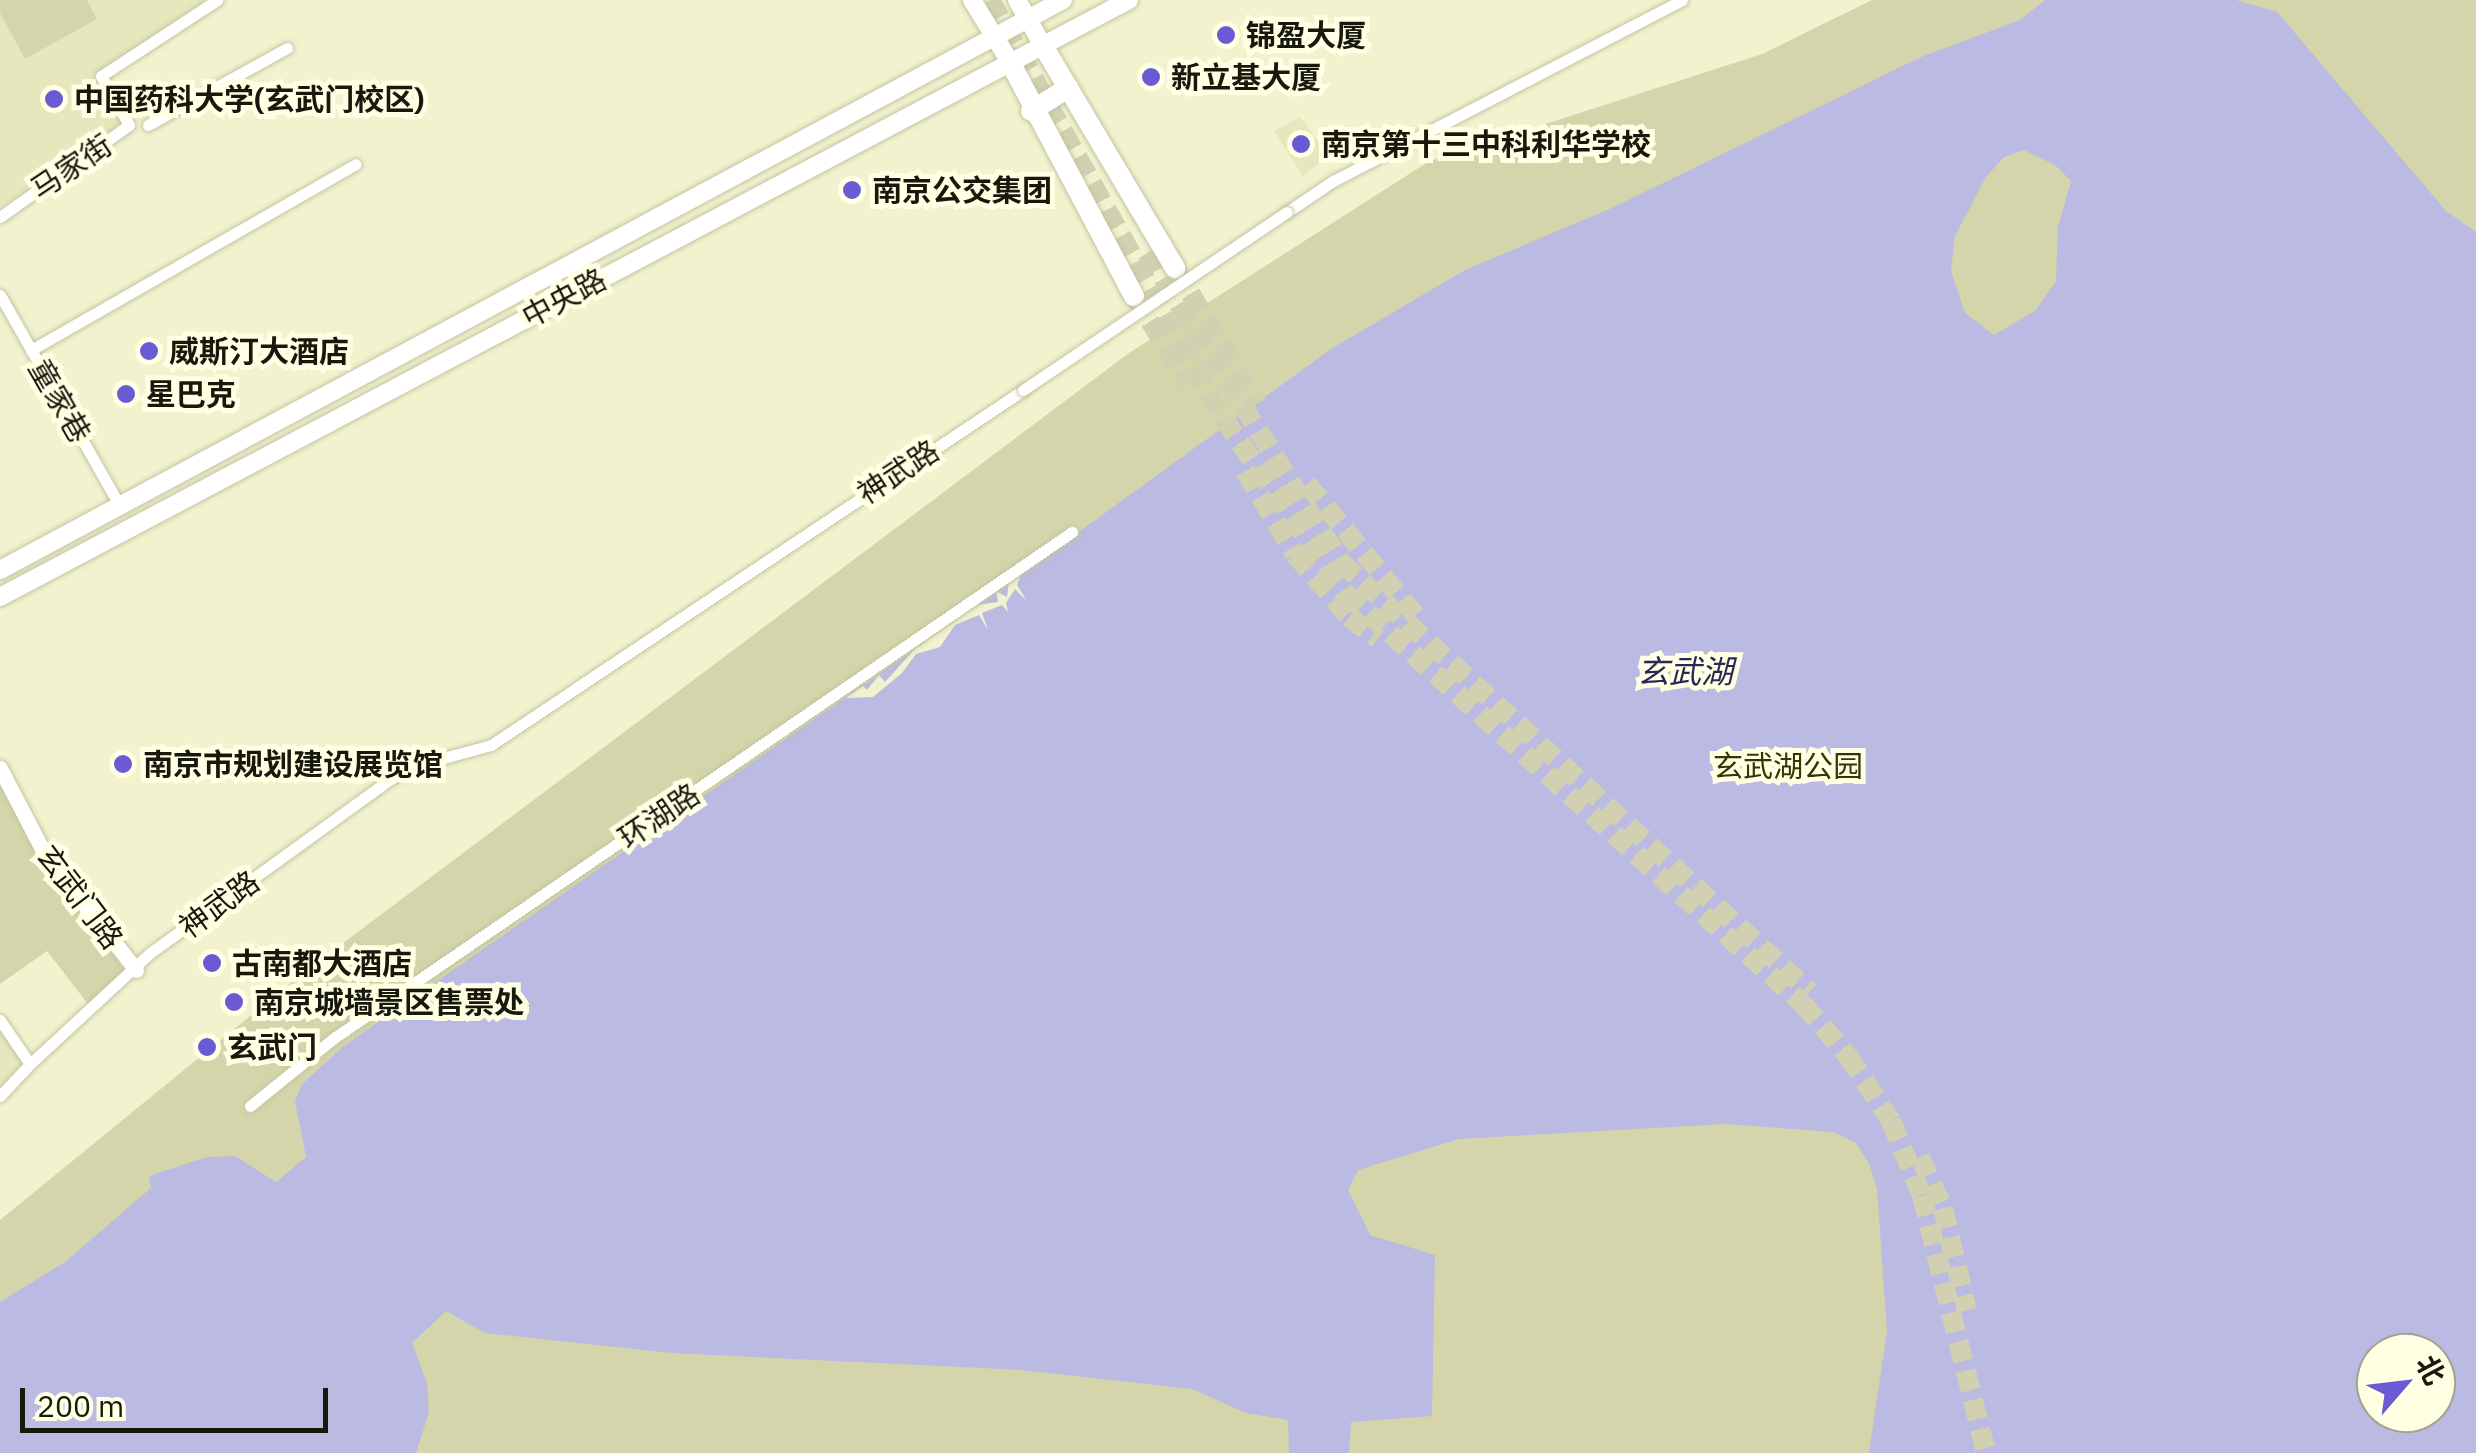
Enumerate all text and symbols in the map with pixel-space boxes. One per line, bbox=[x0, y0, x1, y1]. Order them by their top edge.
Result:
place label: 锦盈大厦 bbox=[1246, 17, 1366, 53]
marker: 锦盈大厦 bbox=[1215, 24, 1237, 46]
place label: 新立基大厦 bbox=[1171, 59, 1321, 95]
marker: 新立基大厦 bbox=[1140, 66, 1162, 88]
place label: 中国药科大学(玄武门校区) bbox=[74, 81, 424, 117]
marker: 中国药科大学(玄武门校区) bbox=[43, 88, 65, 110]
place label: 南京第十三中科利华学校 bbox=[1321, 126, 1651, 162]
street label: 马家街 bbox=[24, 127, 118, 207]
marker: 南京第十三中科利华学校 bbox=[1290, 133, 1312, 155]
place label: 南京公交集团 bbox=[872, 172, 1052, 208]
marker: 南京公交集团 bbox=[841, 179, 863, 201]
street label: 中央路 bbox=[516, 261, 612, 335]
place label: 威斯汀大酒店 bbox=[169, 333, 349, 369]
marker: 威斯汀大酒店 bbox=[138, 340, 160, 362]
street label: 童家巷 bbox=[22, 353, 98, 449]
place label: 星巴克 bbox=[146, 376, 236, 412]
marker: 星巴克 bbox=[115, 383, 137, 405]
street label: 神武路 bbox=[850, 432, 946, 512]
water label: 玄武湖 bbox=[1637, 652, 1733, 690]
place label: 南京市规划建设展览馆 bbox=[143, 746, 443, 782]
park label: 玄武湖公园 bbox=[1713, 748, 1863, 784]
marker: 南京市规划建设展览馆 bbox=[112, 753, 134, 775]
street label: 环湖路 bbox=[612, 776, 706, 856]
street label: 玄武门路 bbox=[30, 838, 130, 956]
street label: 神武路 bbox=[172, 863, 266, 945]
place label: 古南都大酒店 bbox=[232, 945, 412, 981]
marker: 古南都大酒店 bbox=[201, 952, 223, 974]
place label: 南京城墙景区售票处 bbox=[254, 984, 524, 1020]
marker: 南京城墙景区售票处 bbox=[223, 991, 245, 1013]
place label: 玄武门 bbox=[227, 1029, 317, 1065]
marker: 玄武门 bbox=[196, 1036, 218, 1058]
north arrow bbox=[2356, 1333, 2456, 1433]
text: 北 bbox=[2408, 1349, 2454, 1391]
scale bar bbox=[25, 1368, 332, 1430]
text: 200 m bbox=[37, 1386, 124, 1425]

